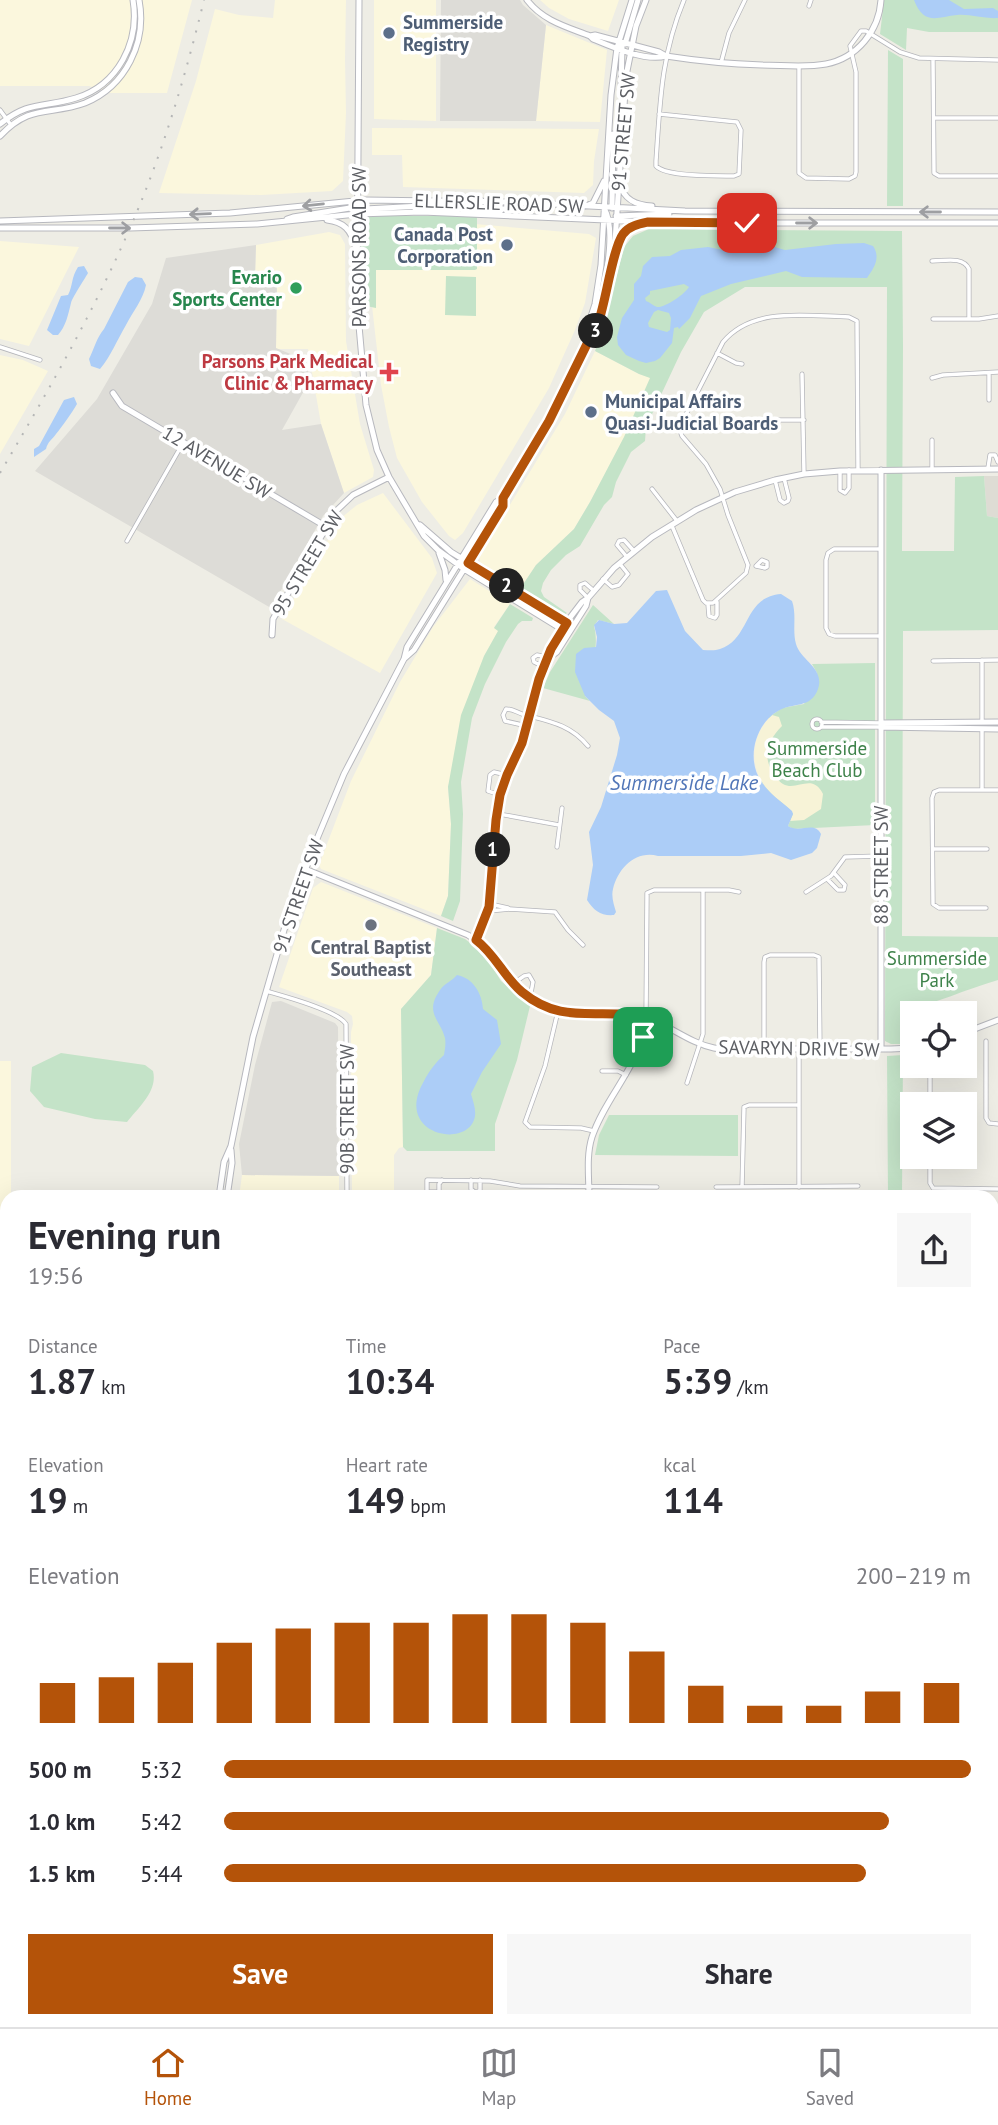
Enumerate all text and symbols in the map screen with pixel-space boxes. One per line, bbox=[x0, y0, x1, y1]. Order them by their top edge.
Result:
place label: Summerside Registry bbox=[403, 10, 503, 56]
marker: Summerside Registry bbox=[381, 25, 397, 41]
street label: 91 STREET SW bbox=[606, 72, 640, 192]
street label: PARSONS ROAD SW bbox=[347, 167, 371, 327]
street label: ELLERSLIE ROAD SW bbox=[414, 188, 584, 218]
pin bbox=[717, 193, 777, 253]
one-way arrow bbox=[302, 199, 325, 212]
icon: check bbox=[728, 204, 766, 242]
one-way arrow bbox=[919, 205, 942, 219]
one-way arrow bbox=[189, 208, 212, 221]
one-way arrow bbox=[795, 216, 818, 230]
one-way arrow bbox=[108, 221, 131, 235]
place label: Canada Post Corporation bbox=[394, 222, 493, 268]
marker: Canada Post Corporation bbox=[499, 237, 515, 253]
place label: Evario Sports Center bbox=[172, 265, 282, 311]
marker: Evario Sports Center bbox=[288, 280, 304, 296]
pin: 3 bbox=[578, 314, 614, 348]
text: 3 bbox=[590, 318, 601, 342]
place label: Parsons Park Medical Clinic & Pharmacy bbox=[202, 349, 374, 395]
marker: Parsons Park Medical Clinic & Pharmacy bbox=[379, 362, 399, 382]
place label: Municipal Affairs Quasi-Judicial Boards bbox=[605, 389, 778, 435]
marker: Municipal Affairs Quasi-Judicial Boards bbox=[583, 404, 599, 420]
street label: 12 AVENUE SW bbox=[158, 420, 276, 504]
street label: 95 STREET SW bbox=[266, 506, 348, 620]
pin: 2 bbox=[490, 568, 524, 604]
text: 2 bbox=[501, 573, 512, 597]
park label: Summerside Beach Club bbox=[767, 736, 867, 782]
water label: Summerside Lake bbox=[610, 769, 758, 796]
street label: 88 STREET SW bbox=[869, 805, 893, 924]
pin: 1 bbox=[476, 832, 510, 868]
street label: 91 STREET SW bbox=[267, 836, 329, 956]
text: 1 bbox=[487, 837, 498, 861]
marker: Central Baptist Southeast bbox=[363, 917, 379, 933]
place label: Central Baptist Southeast bbox=[311, 935, 432, 981]
park label: Summerside Park bbox=[887, 946, 987, 992]
map controls bbox=[900, 1001, 977, 1169]
button: locate bbox=[900, 1001, 977, 1078]
pin bbox=[613, 1007, 673, 1067]
icon: arrive bbox=[624, 1018, 662, 1056]
street label: SAVARYN DRIVE SW bbox=[718, 1035, 880, 1061]
street label: 90B STREET SW bbox=[335, 1044, 359, 1174]
button: layers bbox=[900, 1092, 977, 1169]
text: Evening run bbox=[28, 1210, 221, 1259]
button: share bbox=[897, 1213, 971, 1287]
text: 19:56 bbox=[28, 1261, 83, 1290]
text: Distance bbox=[28, 1334, 98, 1358]
text: Time bbox=[346, 1334, 386, 1358]
text: Pace bbox=[663, 1334, 701, 1358]
text: 1.87 bbox=[28, 1358, 96, 1404]
text: 10:34 bbox=[346, 1358, 434, 1404]
text: 5:39 bbox=[663, 1358, 732, 1404]
text: km bbox=[96, 1375, 126, 1399]
text: /km bbox=[732, 1375, 769, 1399]
text: Elevation bbox=[28, 1453, 104, 1477]
text: Heart rate bbox=[346, 1453, 428, 1477]
text: kcal bbox=[663, 1453, 696, 1477]
text: 19 bbox=[28, 1477, 68, 1523]
text: 149 bbox=[346, 1477, 405, 1523]
text: 114 bbox=[663, 1477, 723, 1523]
text: m bbox=[68, 1494, 88, 1518]
text: bpm bbox=[405, 1494, 446, 1518]
text: Elevation bbox=[28, 1561, 120, 1590]
text: 200–219 m bbox=[856, 1561, 971, 1590]
text: 500 m bbox=[28, 1755, 91, 1784]
text: 5:32 bbox=[140, 1755, 183, 1784]
text: 1.0 km bbox=[28, 1807, 95, 1836]
text: 5:42 bbox=[140, 1807, 183, 1836]
text: 1.5 km bbox=[28, 1859, 95, 1888]
text: 5:44 bbox=[140, 1859, 183, 1888]
button: Save bbox=[28, 1934, 493, 2014]
button: Share bbox=[507, 1934, 971, 2014]
tab: Home bbox=[144, 2044, 192, 2110]
tab: Map bbox=[480, 2044, 518, 2110]
tab: Saved bbox=[806, 2044, 854, 2110]

